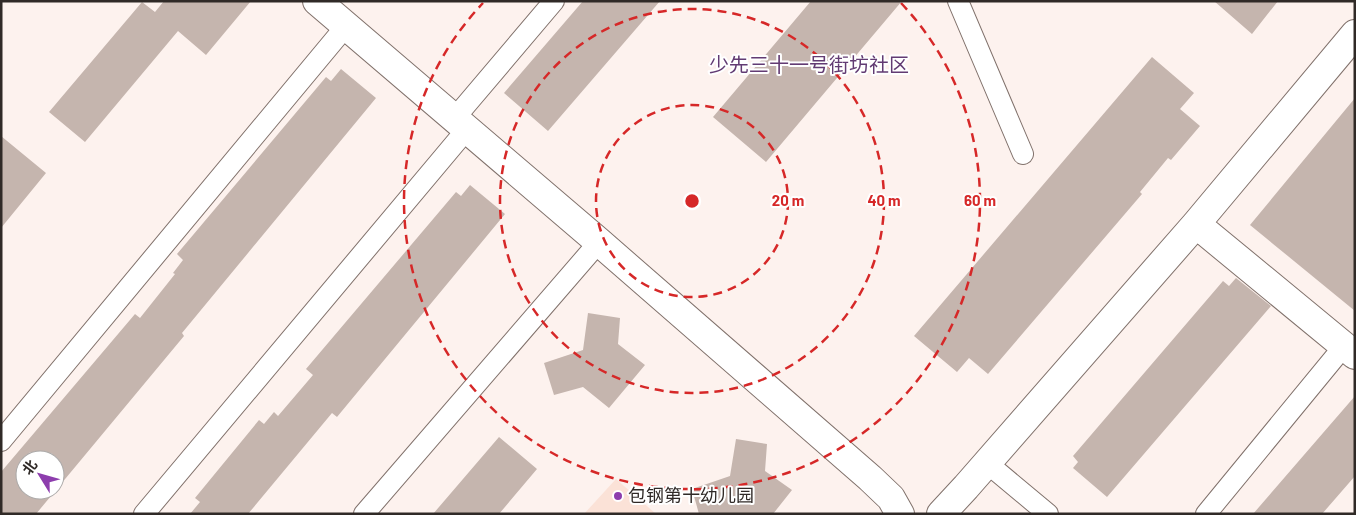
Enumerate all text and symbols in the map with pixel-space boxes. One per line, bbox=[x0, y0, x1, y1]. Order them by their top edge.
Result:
district label: 少先三十一号街坊社区 bbox=[709, 52, 909, 76]
text: 20 m bbox=[772, 191, 804, 209]
text: 40 m bbox=[867, 191, 901, 209]
text: 60 m bbox=[964, 191, 996, 209]
centre of rings bbox=[683, 192, 701, 210]
north arrow bbox=[15, 450, 65, 500]
text: 北 bbox=[18, 456, 40, 478]
place label: 包钢第十幼儿园 bbox=[628, 484, 754, 506]
marker: 包钢第十幼儿园 bbox=[612, 490, 624, 502]

